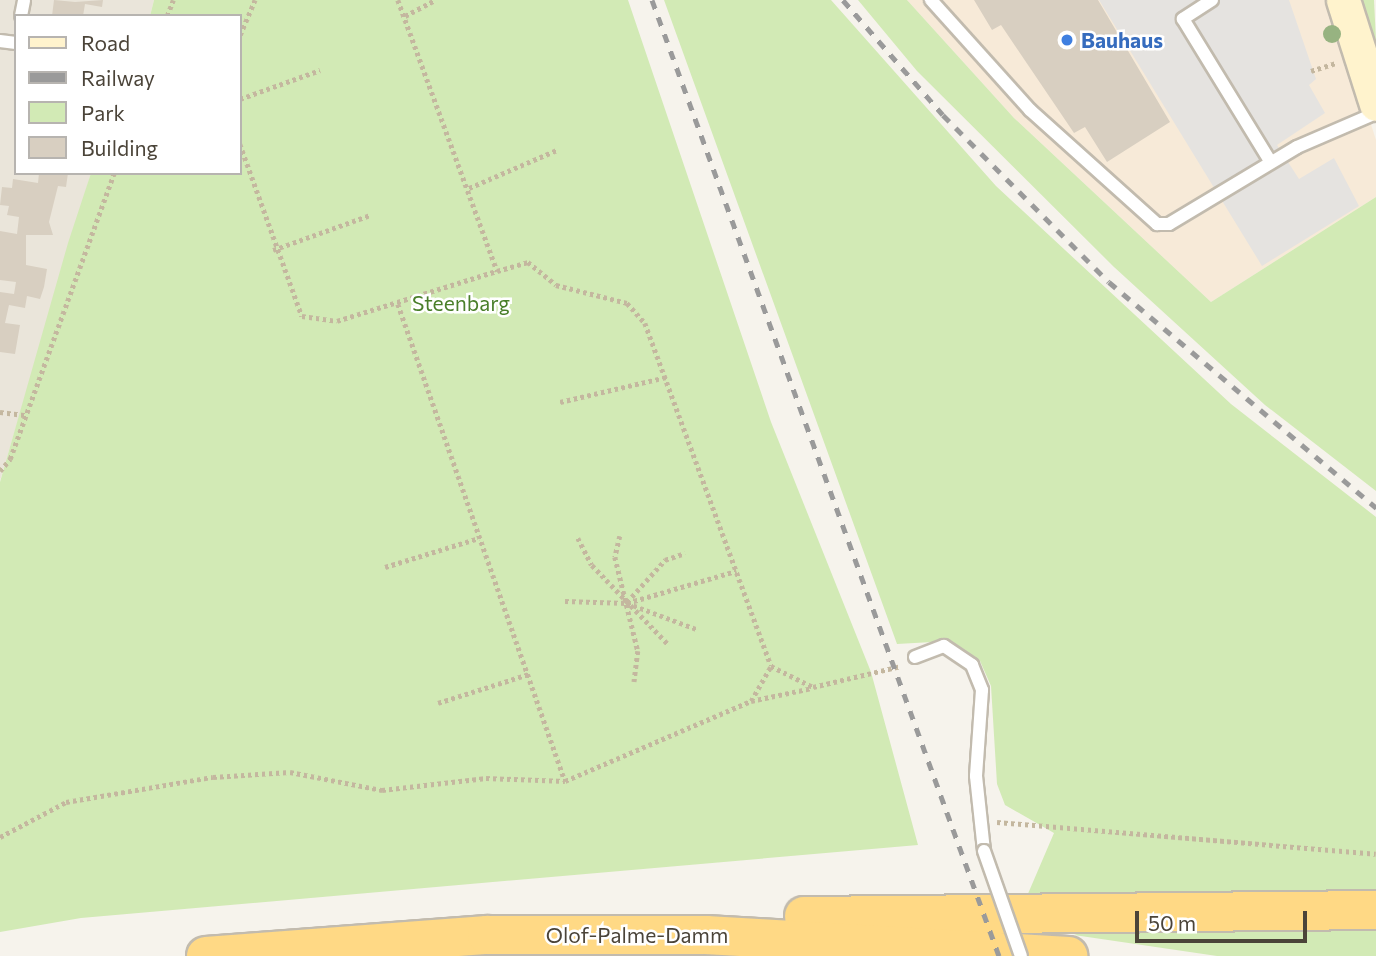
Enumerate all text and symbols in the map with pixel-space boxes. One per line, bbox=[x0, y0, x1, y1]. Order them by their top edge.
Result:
legend bbox=[14, 14, 242, 175]
place label: Bauhaus bbox=[1081, 27, 1163, 53]
text: Road bbox=[81, 30, 130, 55]
marker: Bauhaus bbox=[1059, 32, 1075, 48]
text: Railway bbox=[81, 65, 155, 90]
text: Park bbox=[81, 100, 125, 125]
text: Building bbox=[81, 135, 158, 160]
park label: Steenbarg bbox=[412, 290, 510, 316]
scale bar bbox=[1138, 897, 1310, 941]
text: 50 m bbox=[1148, 910, 1196, 935]
street label: Olof-Palme-Damm bbox=[546, 922, 728, 948]

